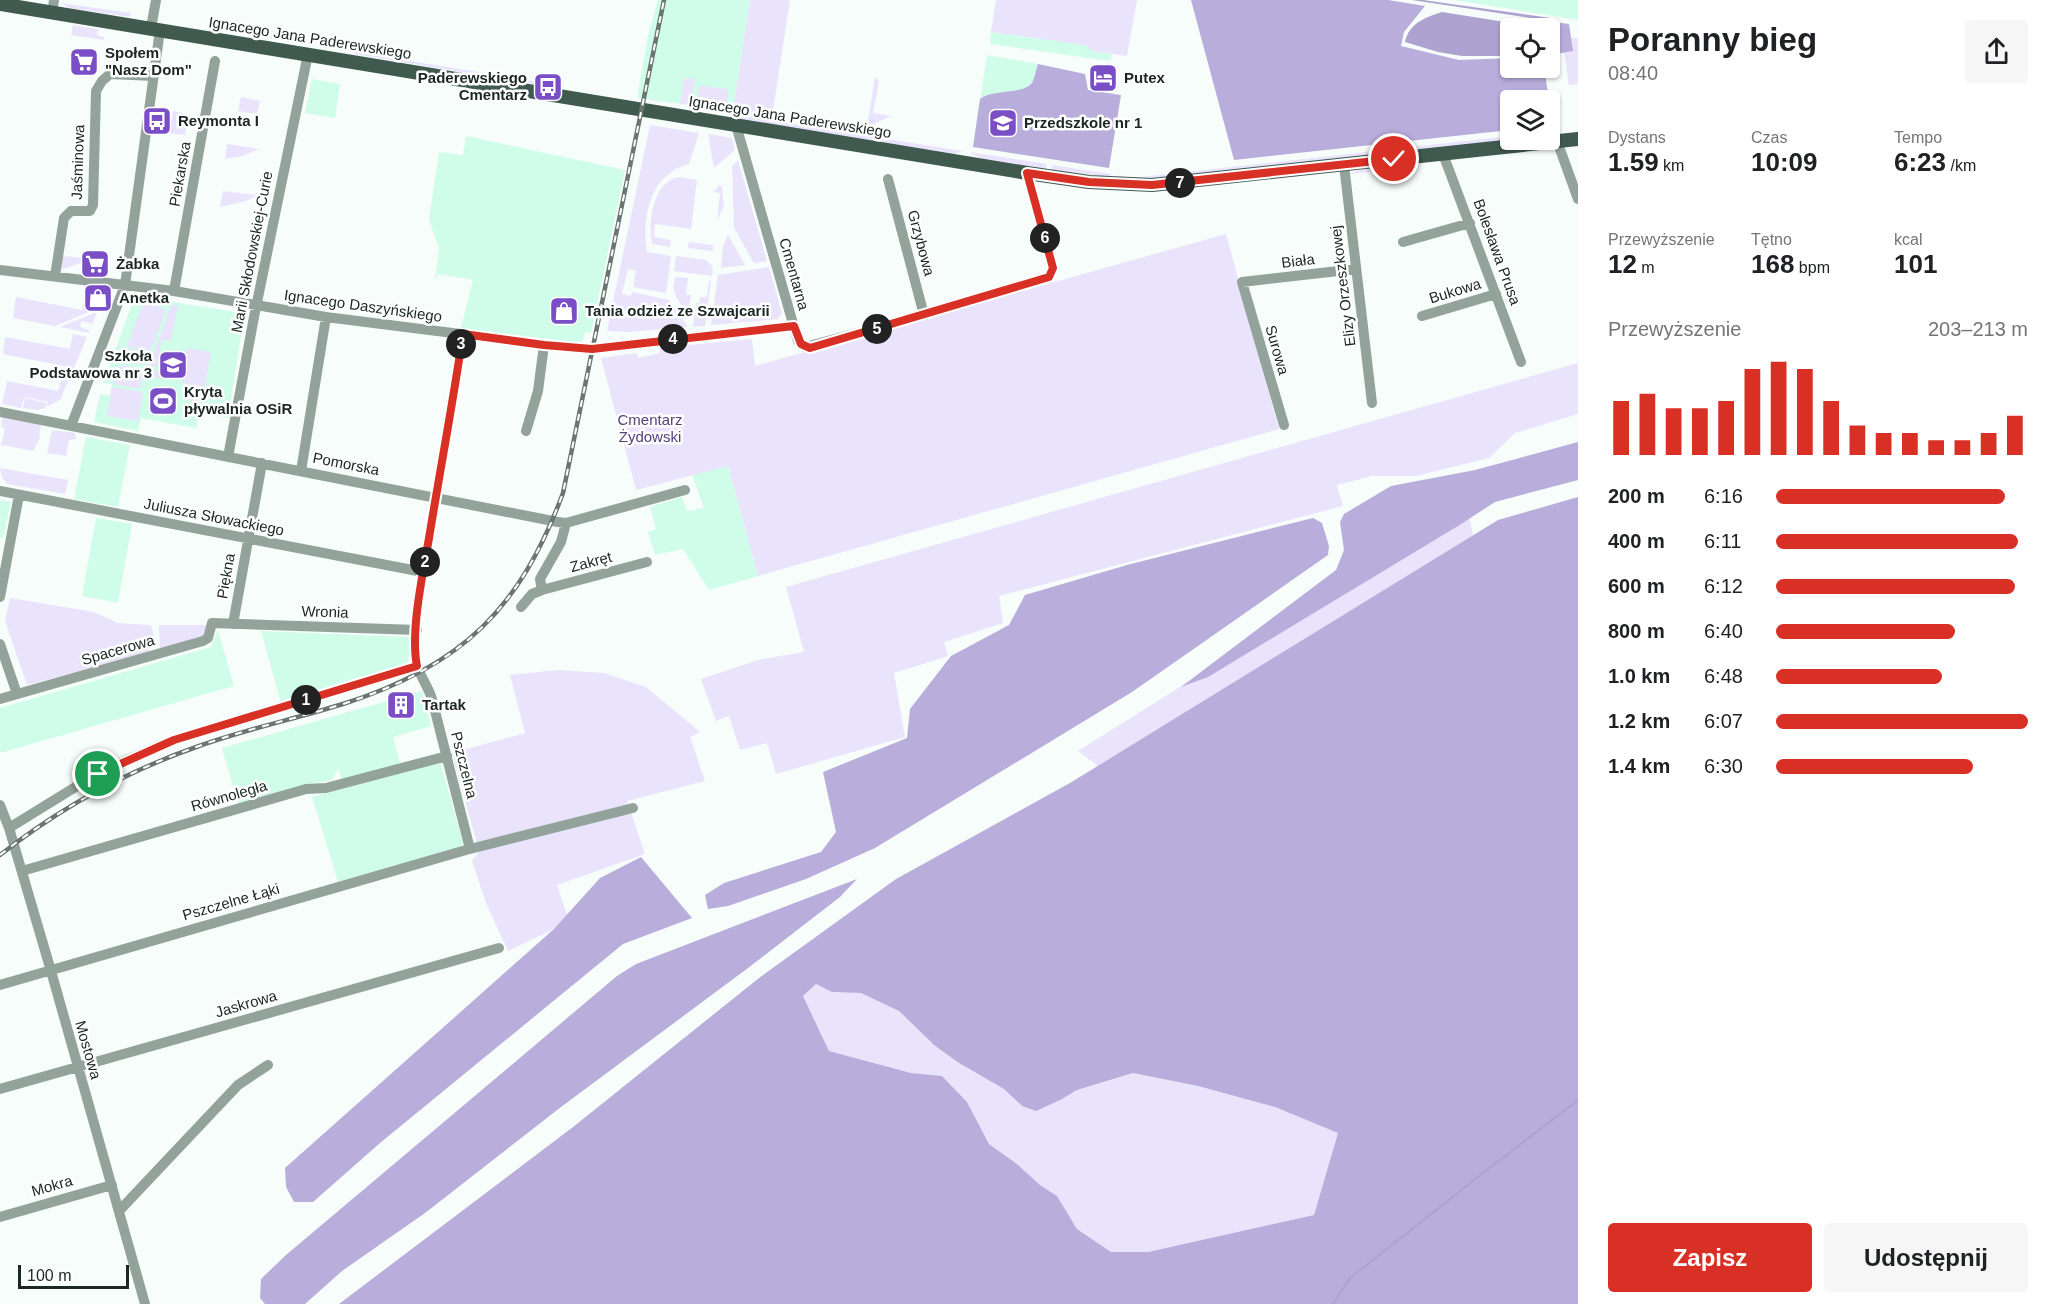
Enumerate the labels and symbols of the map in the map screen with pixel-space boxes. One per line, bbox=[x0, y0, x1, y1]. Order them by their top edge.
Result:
street label: Ignacego Jana Paderewskiego bbox=[207, 13, 413, 62]
place label: Społem "Nasz Dom" bbox=[105, 44, 192, 78]
supermarket icon: Społem "Nasz Dom" bbox=[68, 46, 100, 78]
hotel icon: Putex bbox=[1087, 62, 1119, 94]
place label: Paderewskiego Cmentarz bbox=[418, 69, 527, 103]
place label: Putex bbox=[1124, 69, 1166, 86]
bus stop icon: Paderewskiego Cmentarz bbox=[532, 71, 564, 103]
street label: Ignacego Jana Paderewskiego bbox=[687, 92, 893, 141]
bus stop icon: Reymonta I bbox=[141, 105, 173, 137]
school or university icon: Przedszkole nr 1 bbox=[987, 107, 1019, 139]
place label: Reymonta I bbox=[178, 112, 259, 129]
place label: Przedszkole nr 1 bbox=[1024, 114, 1142, 131]
street label: Jaśminowa bbox=[68, 124, 87, 200]
pin bbox=[1368, 133, 1419, 184]
street label: Piekarska bbox=[165, 139, 194, 208]
pin: 7 bbox=[1165, 168, 1195, 198]
street label: Marii Skłodowskiej-Curie bbox=[227, 170, 276, 334]
street label: Bolesława Prusa bbox=[1470, 196, 1525, 308]
street label: Grzybowa bbox=[905, 208, 939, 278]
pin: 6 bbox=[1030, 223, 1060, 253]
street label: Elizy Orzeszkowej bbox=[1327, 225, 1358, 347]
street label: Cmentarna bbox=[776, 236, 813, 313]
supermarket icon: Żabka bbox=[79, 248, 111, 280]
street label: Biała bbox=[1280, 250, 1316, 271]
place label: Żabka bbox=[116, 255, 160, 272]
street label: Bukowa bbox=[1427, 274, 1483, 306]
shop icon: Anetka bbox=[82, 282, 114, 314]
street label: Ignacego Daszyńskiego bbox=[283, 286, 443, 325]
place label: Anetka bbox=[119, 289, 170, 306]
shop icon: Tania odzież ze Szwajcarii bbox=[548, 295, 580, 327]
place label: Tania odzież ze Szwajcarii bbox=[585, 302, 770, 319]
pin: 5 bbox=[862, 314, 892, 344]
street label: Surowa bbox=[1262, 323, 1293, 377]
pin: 4 bbox=[658, 324, 688, 354]
pin: 3 bbox=[446, 329, 476, 359]
place label: Szkoła Podstawowa nr 3 bbox=[29, 347, 153, 381]
school or university icon: Szkoła Podstawowa nr 3 bbox=[157, 349, 189, 381]
place label: Kryta pływalnia OSiR bbox=[184, 383, 293, 417]
sports icon: Kryta pływalnia OSiR bbox=[147, 385, 179, 417]
park label: Cmentarz Żydowski bbox=[617, 411, 683, 445]
street label: Pomorska bbox=[311, 449, 381, 478]
street label: Juliusza Słowackiego bbox=[142, 495, 286, 538]
pin: 2 bbox=[410, 547, 440, 577]
street label: Zakręt bbox=[568, 548, 614, 575]
street label: Piękna bbox=[213, 551, 238, 600]
street label: Wronia bbox=[301, 602, 350, 621]
street label: Spacerowa bbox=[79, 631, 157, 668]
pin: 1 bbox=[291, 685, 321, 715]
building icon: Tartak bbox=[385, 689, 417, 721]
place label: Tartak bbox=[422, 696, 467, 713]
street label: Pszczelna bbox=[448, 730, 481, 801]
pin bbox=[72, 748, 123, 799]
street label: Równoległa bbox=[189, 776, 270, 814]
street label: Pszczelne Łąki bbox=[180, 880, 281, 923]
street label: Jaskrowa bbox=[213, 986, 279, 1020]
street label: Mostowa bbox=[72, 1019, 105, 1082]
street label: Mokra bbox=[29, 1171, 75, 1199]
scale bar bbox=[18, 1262, 129, 1290]

